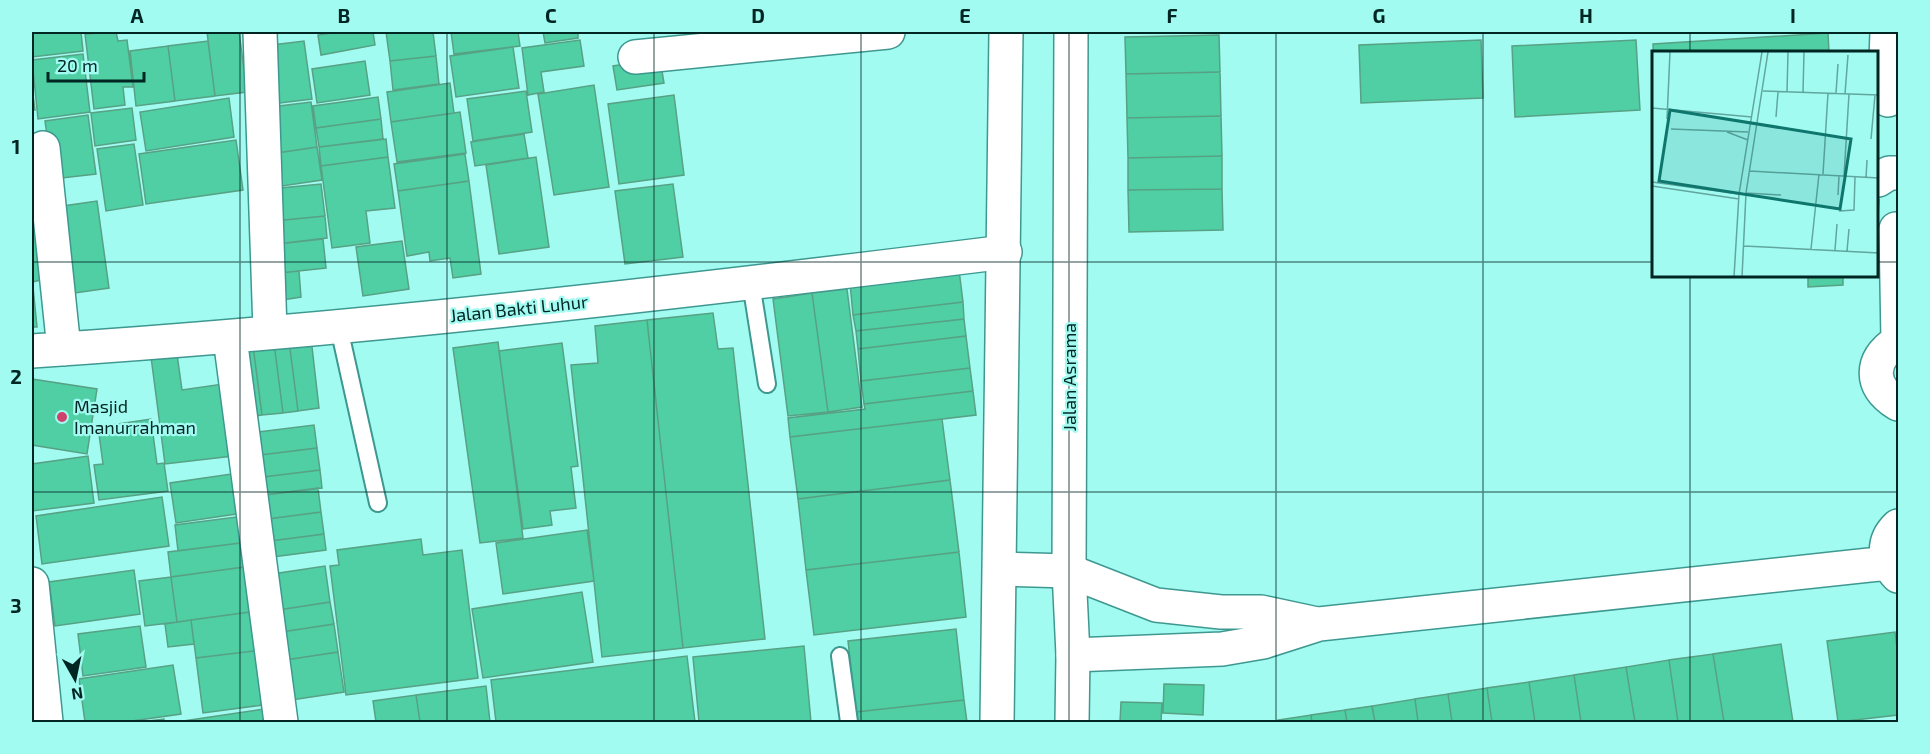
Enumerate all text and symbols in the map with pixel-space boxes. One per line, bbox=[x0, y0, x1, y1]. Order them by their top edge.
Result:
text: A bbox=[130, 3, 144, 27]
text: B bbox=[338, 3, 350, 27]
text: C bbox=[545, 3, 557, 27]
text: D bbox=[751, 3, 765, 27]
text: E bbox=[959, 3, 971, 27]
text: F bbox=[1166, 3, 1178, 27]
text: G bbox=[1373, 3, 1385, 27]
text: H bbox=[1579, 3, 1593, 27]
text: I bbox=[1790, 3, 1796, 27]
scale bar bbox=[48, 45, 144, 83]
inset map bbox=[1652, 51, 1879, 278]
text: 20 m bbox=[57, 54, 98, 76]
text: 1 bbox=[12, 134, 20, 158]
street label: Jalan Bakti Luhur bbox=[449, 290, 589, 326]
street label: Jalan Asrama bbox=[1058, 323, 1080, 431]
text: 2 bbox=[10, 364, 22, 388]
place label: Masjid Imanurrahman bbox=[74, 395, 196, 438]
marker: Masjid Imanurrahman bbox=[55, 410, 69, 424]
text: 3 bbox=[10, 593, 22, 617]
north arrow bbox=[45, 649, 105, 709]
text: N bbox=[70, 684, 85, 705]

